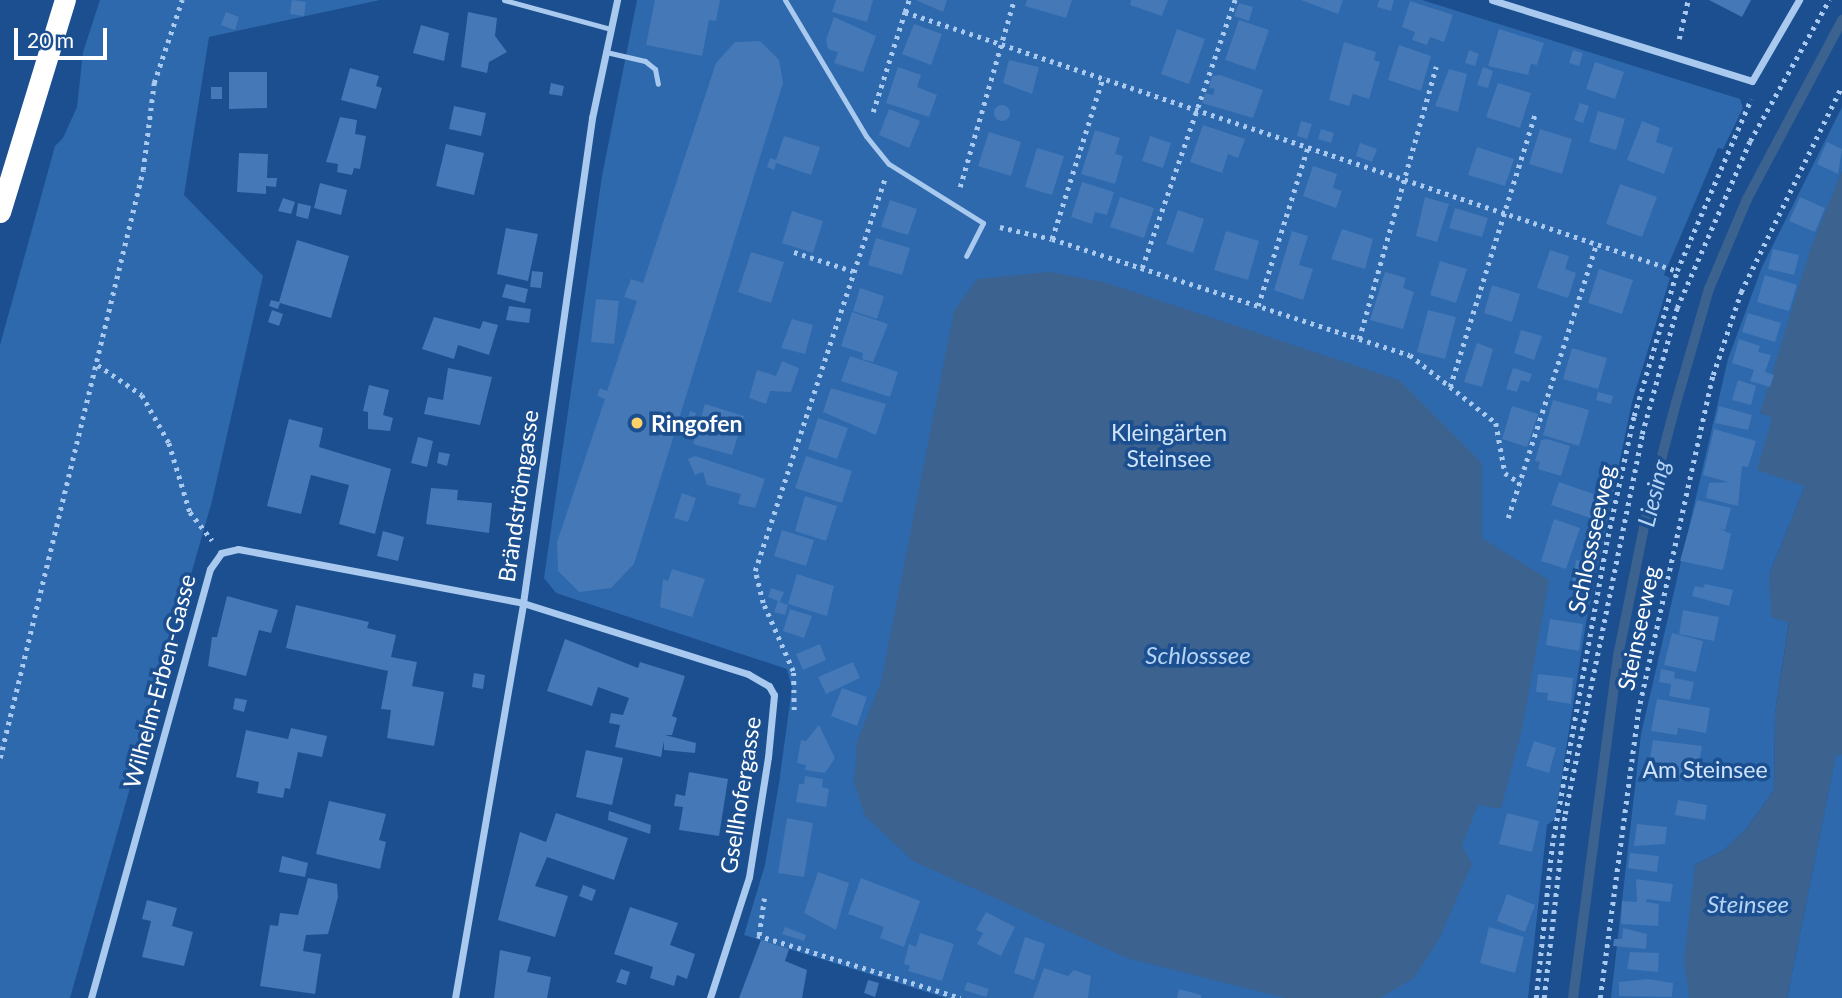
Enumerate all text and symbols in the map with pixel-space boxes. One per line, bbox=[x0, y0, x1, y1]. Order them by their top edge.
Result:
scale bar bbox=[18, 14, 110, 58]
text: 20 m bbox=[27, 27, 74, 52]
street label: Brändströmgasse bbox=[492, 408, 544, 584]
place label: Ringofen bbox=[651, 409, 742, 437]
marker: Ringofen bbox=[629, 415, 645, 431]
park label: Kleingärten Steinsee bbox=[1111, 418, 1227, 472]
water label: Liesing bbox=[1631, 457, 1675, 529]
street label: Schlossseeweg bbox=[1562, 462, 1620, 616]
street label: Steinseeweg bbox=[1611, 563, 1665, 693]
street label: Wilhelm-Erben-Gasse bbox=[117, 571, 201, 791]
water label: Schlosssee bbox=[1145, 641, 1251, 669]
street label: Gsellhofergasse bbox=[714, 715, 766, 875]
park label: Am Steinsee bbox=[1642, 755, 1768, 783]
water label: Steinsee bbox=[1707, 890, 1789, 918]

